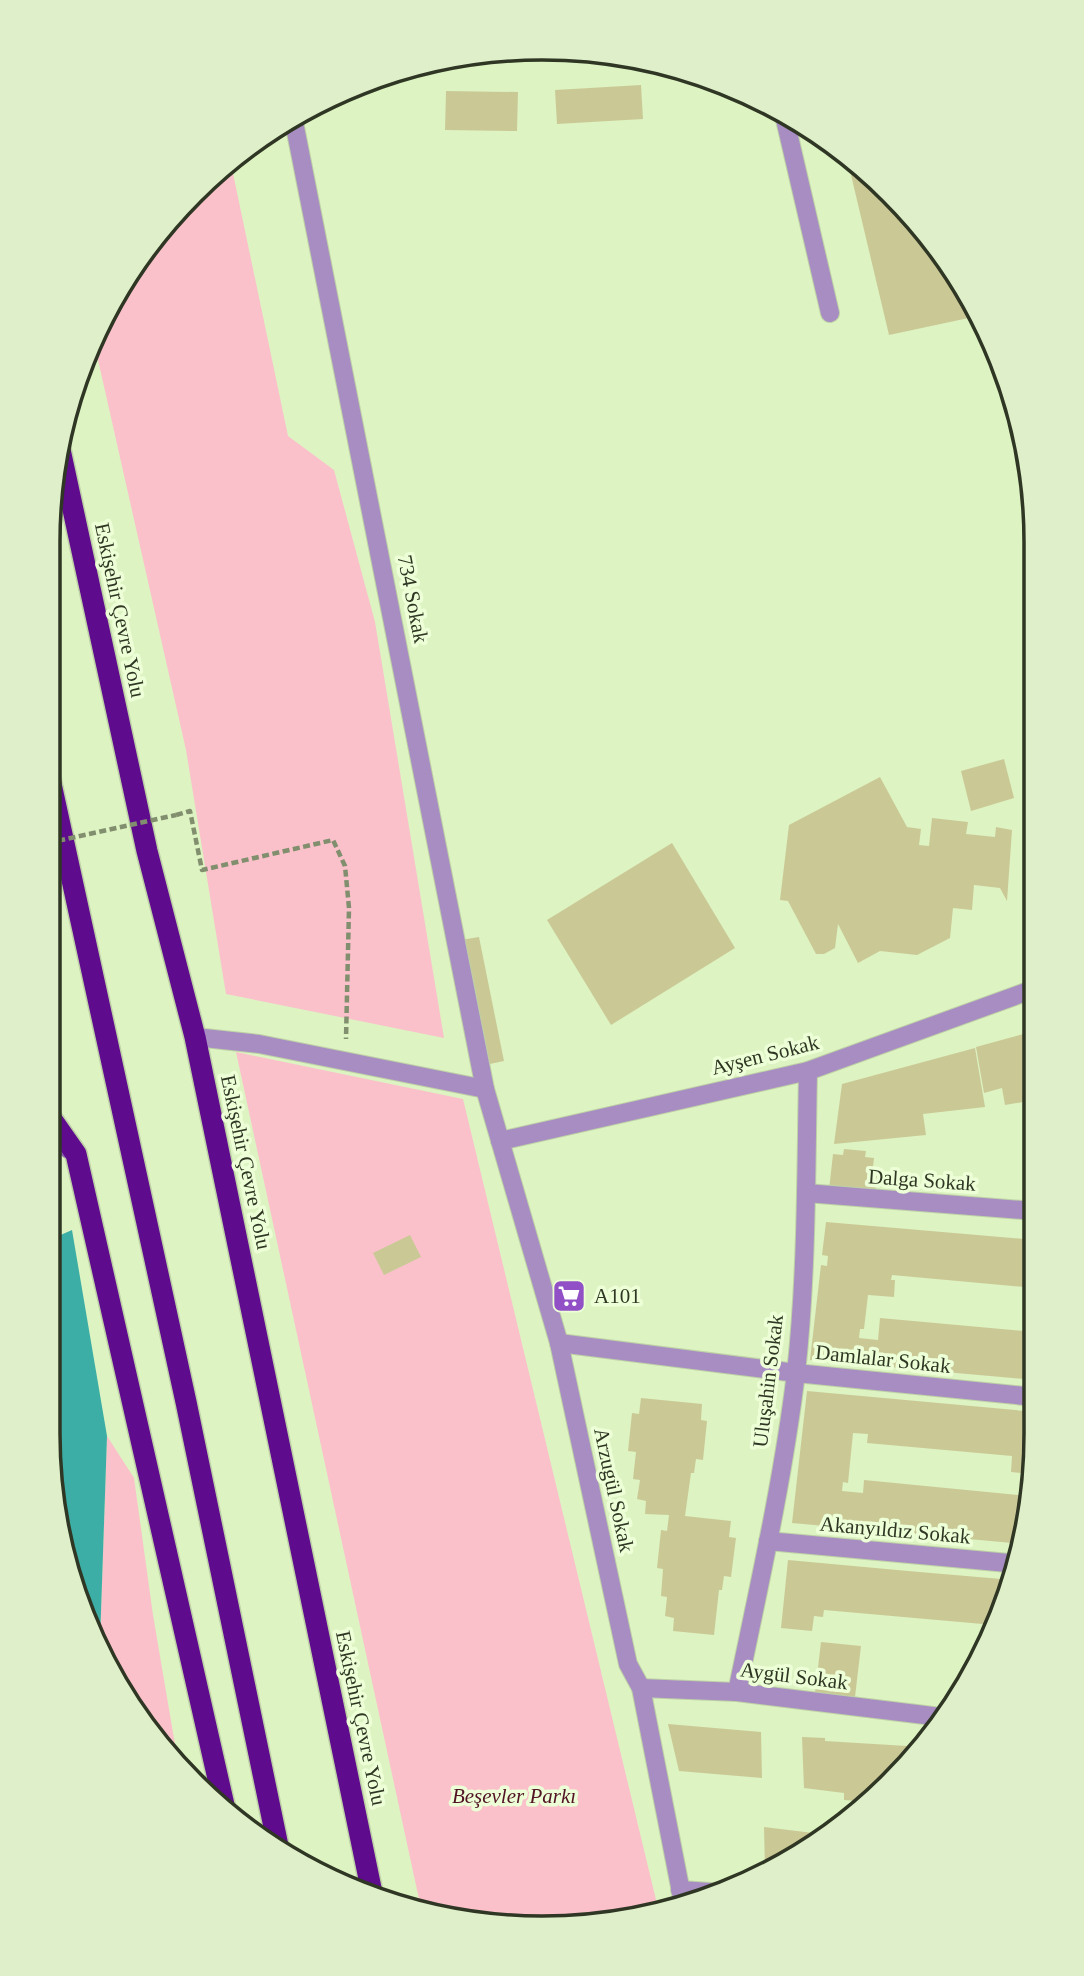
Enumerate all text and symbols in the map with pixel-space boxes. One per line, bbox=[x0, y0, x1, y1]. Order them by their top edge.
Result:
street label: Eskişehir Çevre Yolu bbox=[90, 520, 150, 700]
street label: 734 Sokak bbox=[393, 553, 433, 646]
street label: Ayşen Sokak bbox=[709, 1030, 822, 1080]
street label: Eskişehir Çevre Yolu bbox=[216, 1072, 276, 1252]
street label: Dalga Sokak bbox=[867, 1164, 977, 1196]
supermarket icon: A101 bbox=[550, 1277, 588, 1315]
place label: A101 bbox=[594, 1284, 641, 1308]
street label: Uluşahin Sokak bbox=[748, 1313, 788, 1449]
street label: Damlalar Sokak bbox=[814, 1340, 952, 1378]
street label: Arzugül Sokak bbox=[589, 1426, 639, 1555]
street label: Akanyıldız Sokak bbox=[819, 1511, 972, 1549]
street label: Eskişehir Çevre Yolu bbox=[331, 1628, 391, 1808]
street label: Aygül Sokak bbox=[739, 1657, 850, 1695]
park label: Beşevler Parkı bbox=[452, 1784, 576, 1808]

